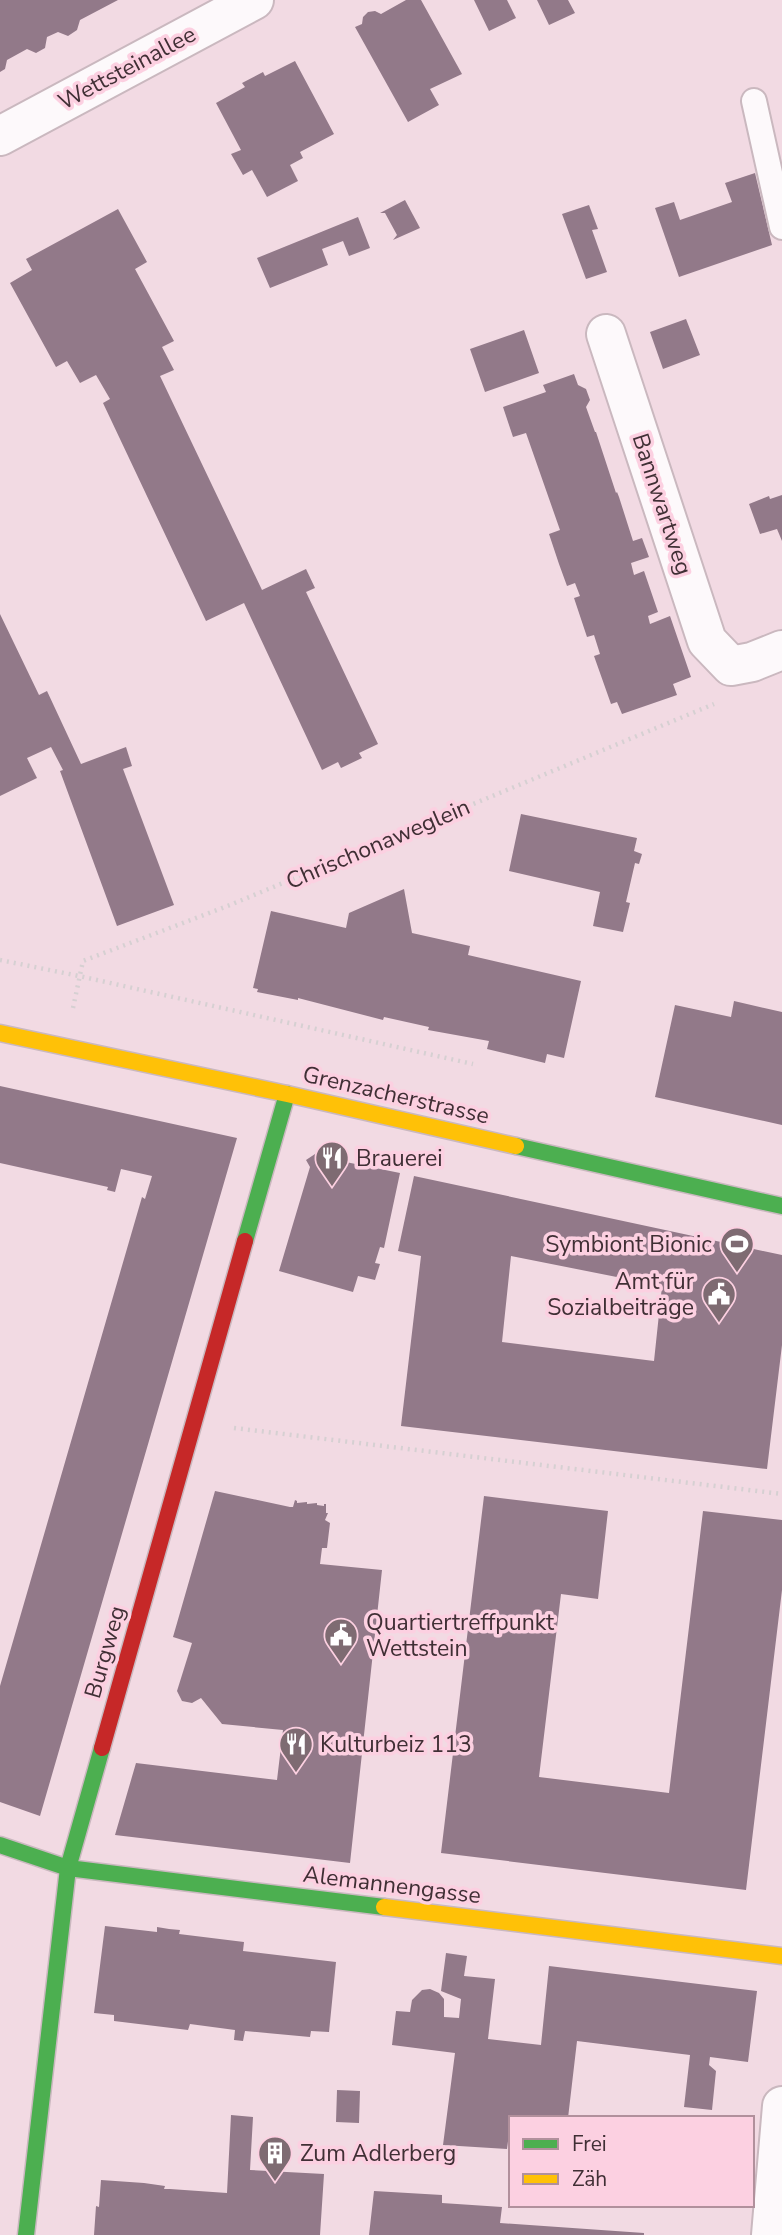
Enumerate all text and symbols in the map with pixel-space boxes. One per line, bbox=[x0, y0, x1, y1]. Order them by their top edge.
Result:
street label: Wettsteinallee bbox=[53, 19, 201, 117]
street label: Bannwartweg bbox=[625, 429, 699, 579]
street label: Chrischonaweglein bbox=[281, 791, 475, 897]
street label: Grenzacherstrasse bbox=[300, 1058, 492, 1132]
restaurant icon: Brauerei bbox=[313, 1139, 351, 1188]
place label: Brauerei bbox=[356, 1143, 443, 1174]
sports icon: Symbiont Bionic bbox=[718, 1225, 756, 1274]
place label: Symbiont Bionic bbox=[545, 1229, 712, 1260]
place label: Amt für Sozialbeiträge bbox=[547, 1266, 695, 1323]
public building icon: Amt für Sozialbeiträge bbox=[700, 1275, 738, 1324]
street label: Burgweg bbox=[77, 1602, 133, 1702]
place label: Quartiertreffpunkt Wettstein bbox=[366, 1607, 555, 1664]
public building icon: Quartiertreffpunkt Wettstein bbox=[322, 1616, 360, 1665]
restaurant icon: Kulturbeiz 113 bbox=[277, 1725, 315, 1774]
place label: Kulturbeiz 113 bbox=[320, 1729, 472, 1760]
street label: Alemannengasse bbox=[301, 1859, 483, 1911]
legend bbox=[509, 2116, 754, 2207]
text: Frei bbox=[572, 2130, 607, 2158]
building icon: Zum Adlerberg bbox=[256, 2134, 294, 2183]
place label: Zum Adlerberg bbox=[300, 2138, 456, 2169]
text: Zäh bbox=[572, 2165, 607, 2193]

